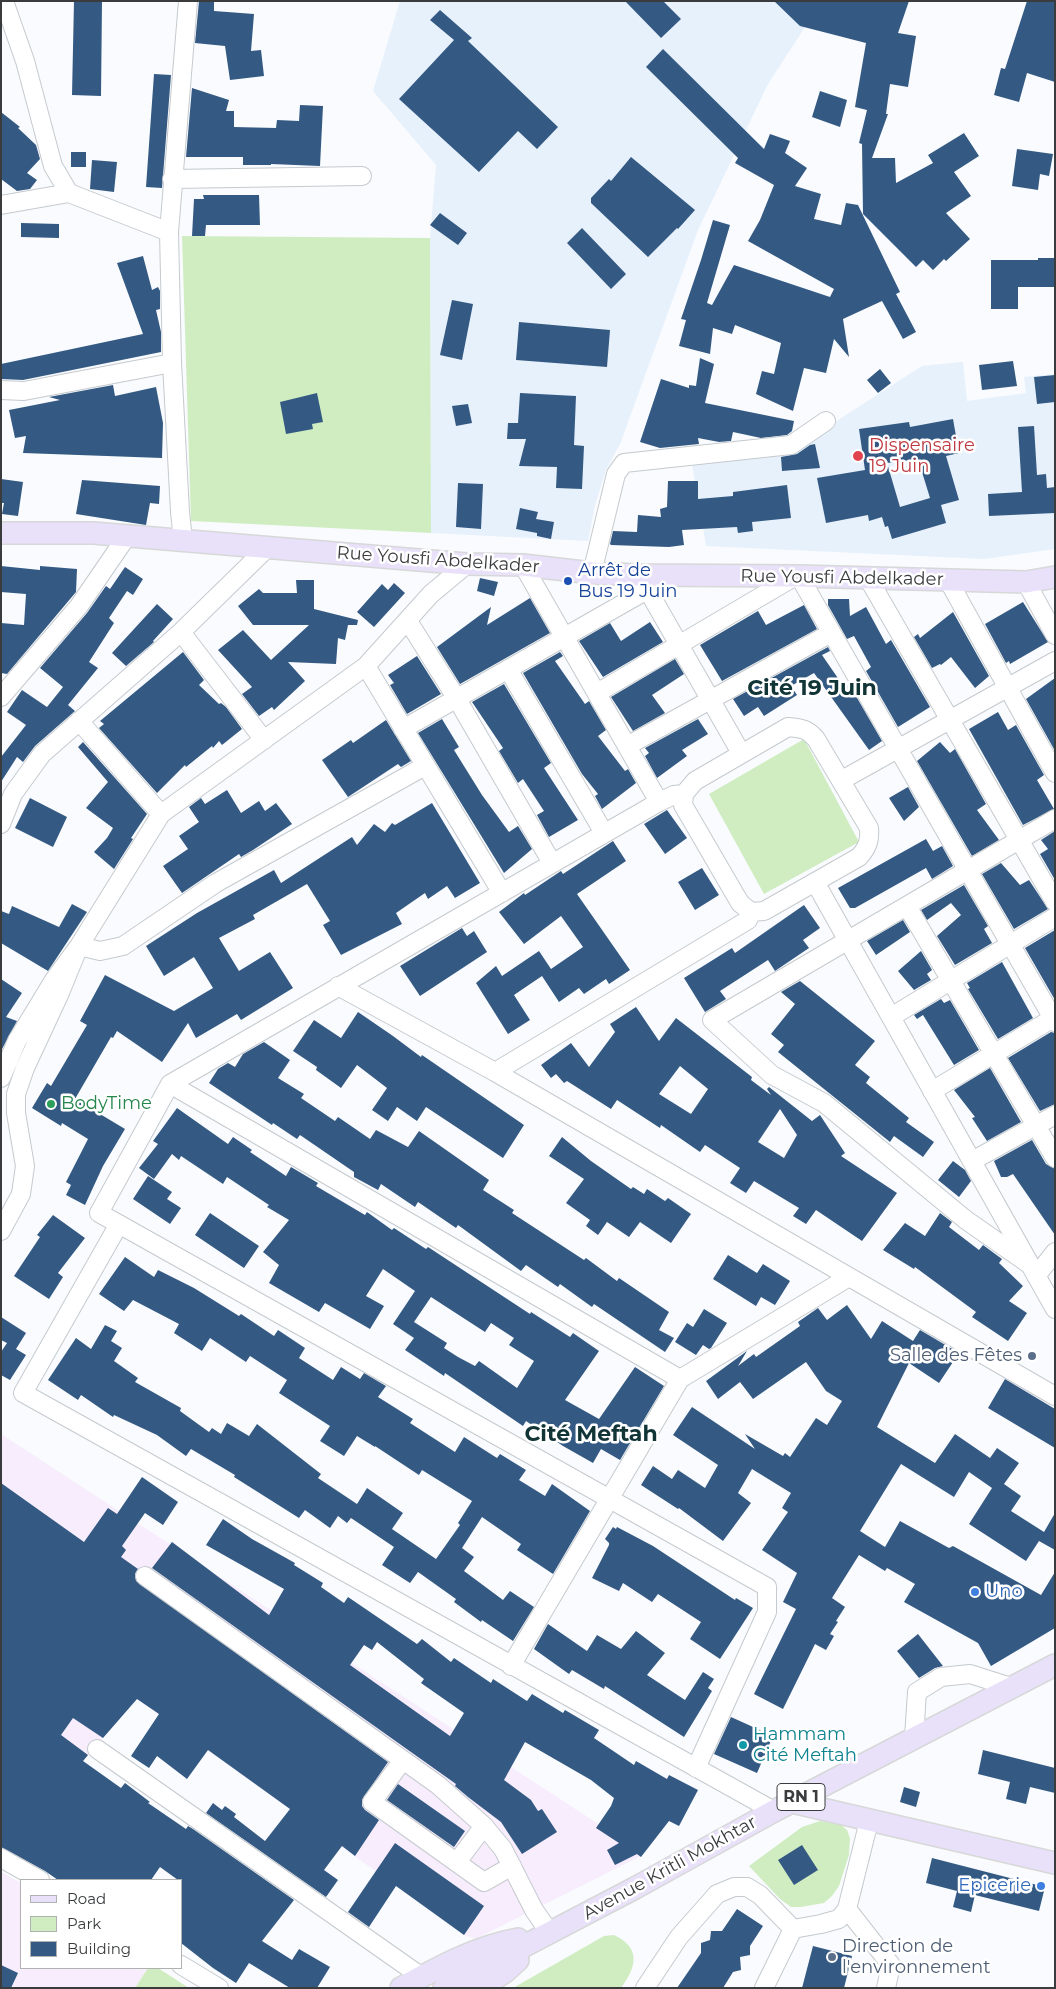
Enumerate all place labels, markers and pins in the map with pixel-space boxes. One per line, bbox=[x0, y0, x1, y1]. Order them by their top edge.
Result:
place label: Dispensaire 19 Juin bbox=[869, 435, 975, 478]
marker: Dispensaire 19 Juin bbox=[851, 449, 865, 463]
place label: Arrêt de Bus 19 Juin bbox=[578, 560, 677, 602]
marker: Arrêt de Bus 19 Juin bbox=[562, 575, 574, 587]
place label: BodyTime bbox=[61, 1093, 152, 1115]
marker: BodyTime bbox=[45, 1098, 57, 1110]
place label: Salle des Fêtes bbox=[890, 1345, 1022, 1367]
marker: Salle des Fêtes bbox=[1026, 1350, 1038, 1362]
place label: Uno bbox=[985, 1581, 1023, 1603]
marker: Uno bbox=[969, 1586, 981, 1598]
place label: Hammam Cité Meftah bbox=[753, 1724, 857, 1766]
marker: Hammam Cité Meftah bbox=[737, 1739, 749, 1751]
place label: Epicerie bbox=[958, 1875, 1031, 1897]
marker: Epicerie bbox=[1035, 1880, 1047, 1892]
place label: Direction de l'environnement bbox=[842, 1936, 991, 1978]
marker: Direction de l'environnement bbox=[826, 1951, 838, 1963]

